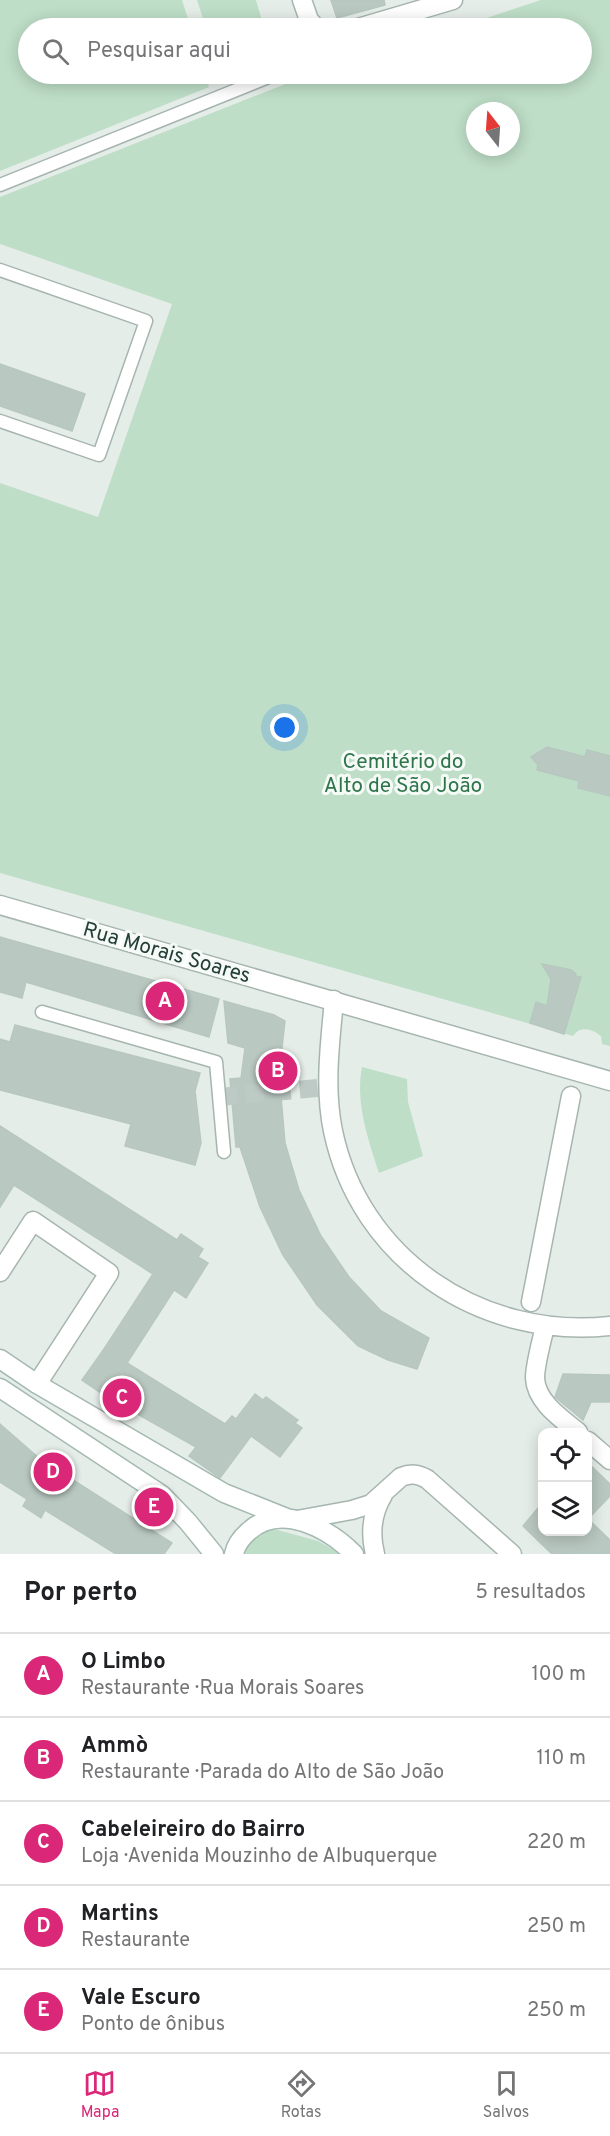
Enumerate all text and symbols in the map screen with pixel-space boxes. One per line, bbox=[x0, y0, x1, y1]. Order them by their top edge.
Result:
search box bbox=[18, 18, 592, 84]
icon: search bbox=[39, 35, 72, 68]
text: Pesquisar aqui bbox=[87, 38, 231, 65]
north arrow bbox=[466, 102, 520, 156]
your location bbox=[270, 713, 299, 742]
park label: Cemitério do Alto de São João bbox=[324, 749, 482, 800]
street label: Rua Morais Soares bbox=[80, 917, 254, 990]
pin: A bbox=[146, 978, 184, 1024]
pin: B bbox=[258, 1048, 298, 1094]
pin: C bbox=[102, 1376, 142, 1420]
map controls bbox=[538, 1428, 592, 1536]
button: locate bbox=[538, 1428, 592, 1482]
pin: D bbox=[34, 1450, 72, 1494]
button: layers bbox=[538, 1482, 592, 1536]
pin: E bbox=[134, 1484, 174, 1530]
text: Por perto bbox=[24, 1577, 138, 1610]
text: 5 resultados bbox=[476, 1580, 586, 1606]
text: O Limbo bbox=[81, 1649, 166, 1676]
text: A bbox=[36, 1662, 51, 1688]
text: 100 m bbox=[531, 1662, 586, 1688]
text: Restaurante · Rua Morais Soares bbox=[81, 1676, 364, 1702]
text: Ammò bbox=[81, 1733, 148, 1760]
text: B bbox=[37, 1746, 50, 1772]
text: 110 m bbox=[537, 1746, 586, 1772]
text: Restaurante · Parada do Alto de São João bbox=[81, 1760, 444, 1786]
text: Cabeleireiro do Bairro bbox=[81, 1817, 305, 1844]
text: C bbox=[37, 1830, 50, 1856]
text: 220 m bbox=[527, 1830, 586, 1856]
text: Loja · Avenida Mouzinho de Albuquerque bbox=[81, 1844, 437, 1870]
text: Martins bbox=[81, 1901, 159, 1928]
text: D bbox=[36, 1914, 51, 1940]
text: 250 m bbox=[527, 1914, 586, 1940]
text: Restaurante bbox=[81, 1928, 190, 1954]
text: Vale Escuro bbox=[81, 1985, 201, 2012]
text: E bbox=[37, 1998, 50, 2024]
text: 250 m bbox=[527, 1998, 586, 2024]
text: Ponto de ônibus bbox=[81, 2012, 225, 2038]
tab: Mapa bbox=[81, 2067, 119, 2123]
tab: Rotas bbox=[281, 2067, 321, 2123]
tab: Salvos bbox=[483, 2067, 529, 2123]

